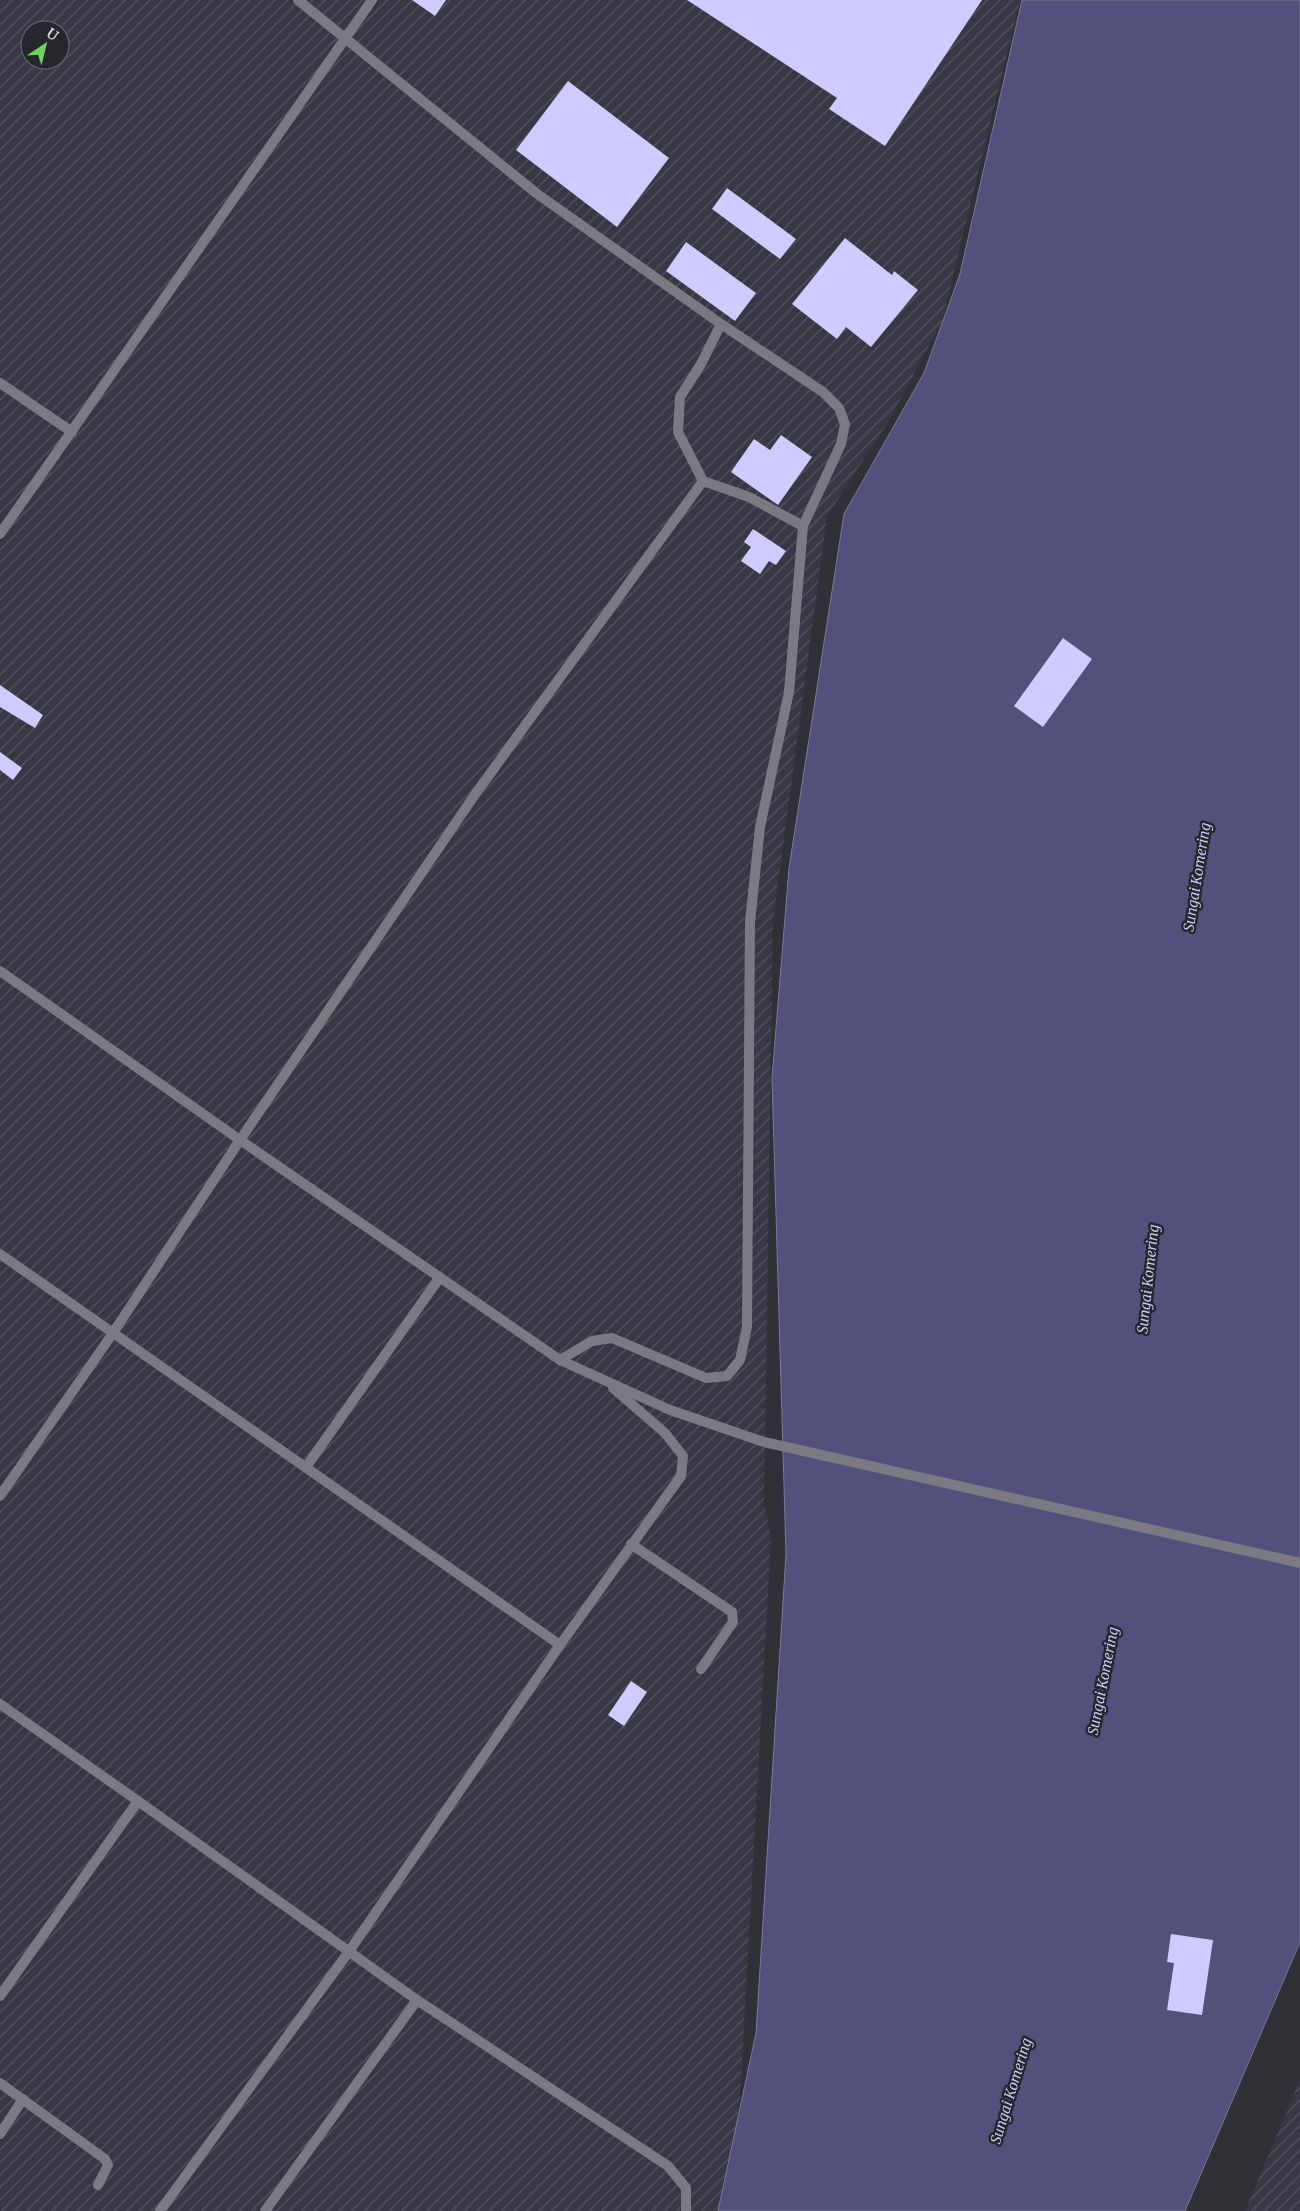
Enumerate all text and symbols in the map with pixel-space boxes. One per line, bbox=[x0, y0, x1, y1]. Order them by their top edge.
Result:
north arrow bbox=[20, 20, 70, 70]
text: U bbox=[43, 24, 62, 45]
water label: Sungai Komering bbox=[1180, 821, 1214, 933]
water label: Sungai Komering bbox=[1133, 1223, 1163, 1334]
water label: Sungai Komering bbox=[1084, 1625, 1122, 1737]
water label: Sungai Komering bbox=[986, 2036, 1036, 2146]

